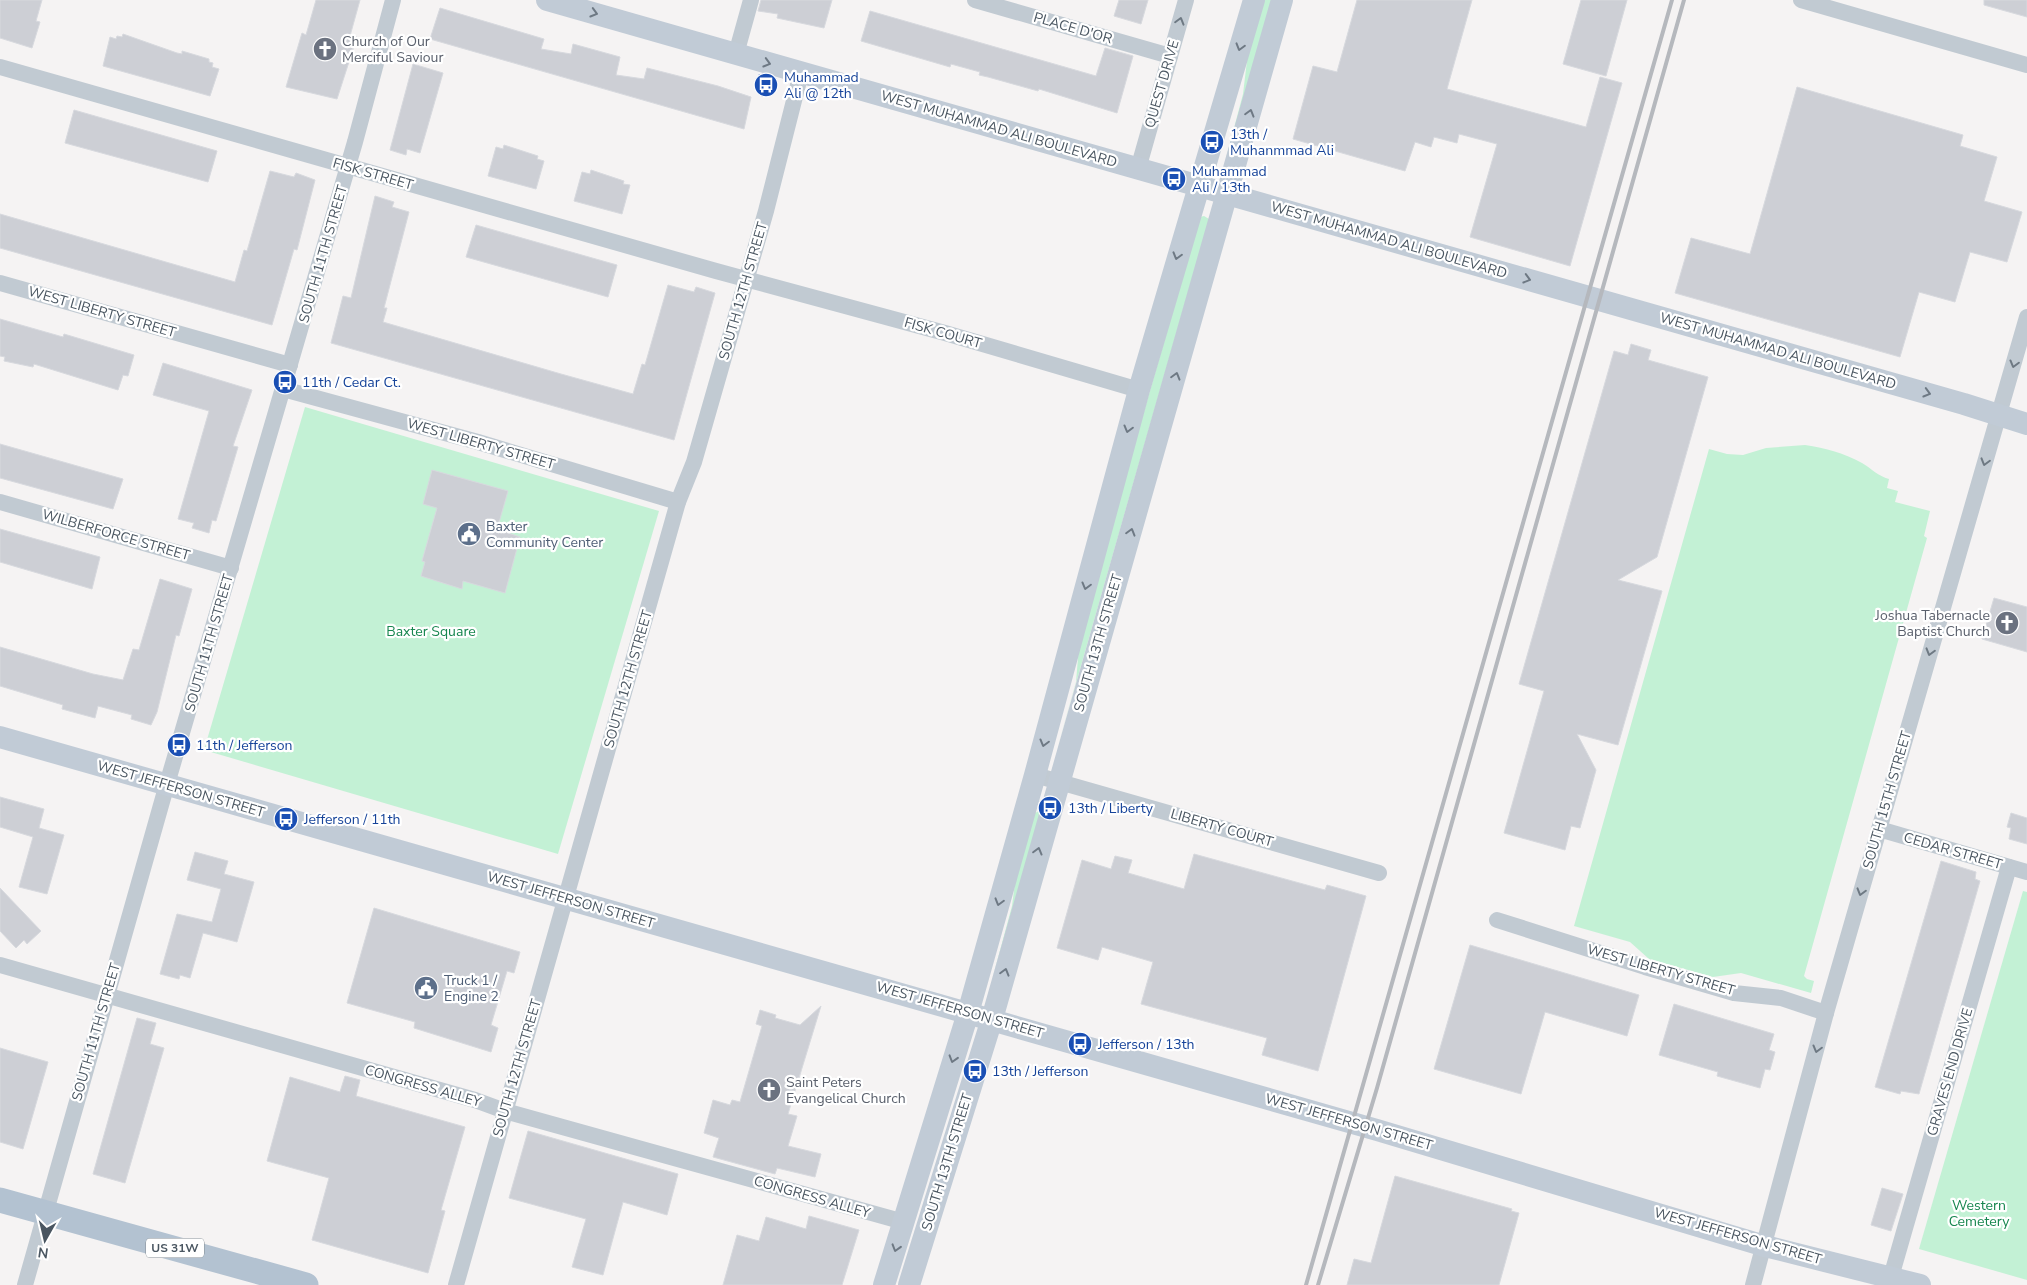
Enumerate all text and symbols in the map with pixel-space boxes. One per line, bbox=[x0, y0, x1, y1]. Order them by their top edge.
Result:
one-way arrow bbox=[590, 8, 598, 18]
street label: PLACE D'OR bbox=[1031, 8, 1115, 48]
one-way arrow bbox=[1175, 17, 1185, 25]
place label: Church of Our Merciful Saviour bbox=[342, 32, 443, 67]
church icon: Church of Our Merciful Saviour bbox=[312, 36, 338, 62]
street label: QUEST DRIVE bbox=[1140, 38, 1184, 130]
one-way arrow bbox=[1235, 42, 1246, 51]
one-way arrow bbox=[763, 57, 772, 68]
place label: Muhammad Ali @ 12th bbox=[784, 68, 859, 103]
bus stop icon: Muhammad Ali @ 12th bbox=[753, 72, 779, 98]
street label: WEST MUHAMMAD ALI BOULEVARD bbox=[879, 86, 1119, 172]
one-way arrow bbox=[1244, 108, 1255, 117]
place label: 13th / Muhanmmad Ali bbox=[1230, 125, 1334, 160]
bus stop icon: 13th / Muhanmmad Ali bbox=[1199, 129, 1225, 155]
street label: FISK STREET bbox=[330, 153, 416, 195]
place label: Muhammad Ali / 13th bbox=[1192, 162, 1267, 197]
bus stop icon: Muhammad Ali / 13th bbox=[1161, 166, 1187, 192]
street label: SOUTH 11TH STREET bbox=[294, 182, 352, 325]
street label: WEST MUHAMMAD ALI BOULEVARD bbox=[1269, 197, 1509, 283]
street label: SOUTH 12TH STREET bbox=[714, 219, 772, 362]
one-way arrow bbox=[1173, 251, 1183, 259]
one-way arrow bbox=[1522, 274, 1530, 284]
street label: WEST LIBERTY STREET bbox=[26, 282, 179, 342]
street label: WEST MUHAMMAD ALI BOULEVARD bbox=[1658, 308, 1898, 394]
street label: FISK COURT bbox=[902, 313, 985, 353]
one-way arrow bbox=[2009, 360, 2020, 369]
bus stop icon: 11th / Cedar Ct. bbox=[272, 369, 298, 395]
one-way arrow bbox=[1170, 372, 1180, 381]
place label: 11th / Cedar Ct. bbox=[302, 373, 401, 392]
one-way arrow bbox=[1922, 388, 1930, 398]
street label: WEST LIBERTY STREET bbox=[405, 414, 558, 474]
one-way arrow bbox=[1124, 424, 1134, 432]
one-way arrow bbox=[1980, 457, 1990, 466]
street label: WILBERFORCE STREET bbox=[40, 505, 193, 565]
place label: Baxter Community Center bbox=[486, 517, 603, 552]
public building icon: Baxter Community Center bbox=[456, 521, 482, 547]
one-way arrow bbox=[1125, 528, 1135, 537]
street label: SOUTH 11TH STREET bbox=[180, 571, 238, 714]
street label: SOUTH 13TH STREET bbox=[1069, 571, 1127, 714]
one-way arrow bbox=[1081, 581, 1092, 590]
place label: Joshua Tabernacle Baptist Church bbox=[1874, 606, 1990, 641]
street label: SOUTH 12TH STREET bbox=[599, 607, 657, 750]
church icon: Joshua Tabernacle Baptist Church bbox=[1994, 610, 2020, 636]
park label: Baxter Square bbox=[386, 622, 476, 641]
one-way arrow bbox=[1926, 647, 1936, 655]
street label: SOUTH 15TH STREET bbox=[1858, 728, 1916, 871]
bus stop icon: 11th / Jefferson bbox=[166, 732, 192, 758]
place label: 11th / Jefferson bbox=[196, 736, 293, 755]
one-way arrow bbox=[1039, 738, 1050, 747]
street label: WEST JEFFERSON STREET bbox=[95, 756, 268, 822]
bus stop icon: 13th / Liberty bbox=[1037, 795, 1063, 821]
place label: 13th / Liberty bbox=[1068, 799, 1154, 818]
street label: LIBERTY COURT bbox=[1168, 804, 1276, 852]
bus stop icon: Jefferson / 11th bbox=[273, 806, 299, 832]
place label: Jefferson / 11th bbox=[303, 810, 401, 829]
street label: CEDAR STREET bbox=[1901, 828, 2005, 874]
one-way arrow bbox=[1033, 848, 1043, 856]
street label: WEST JEFFERSON STREET bbox=[485, 867, 658, 933]
one-way arrow bbox=[1856, 888, 1867, 897]
one-way arrow bbox=[994, 897, 1005, 906]
street label: WEST LIBERTY STREET bbox=[1585, 940, 1738, 1000]
street label: SOUTH 11TH STREET bbox=[67, 960, 125, 1103]
one-way arrow bbox=[1000, 969, 1010, 977]
place label: Truck 1 / Engine 2 bbox=[444, 971, 499, 1006]
public building icon: Truck 1 / Engine 2 bbox=[413, 975, 439, 1001]
street label: WEST JEFFERSON STREET bbox=[874, 977, 1047, 1043]
street label: SOUTH 12TH STREET bbox=[488, 996, 546, 1139]
street label: GRAVES END DRIVE bbox=[1923, 1006, 1977, 1138]
bus stop icon: Jefferson / 13th bbox=[1067, 1031, 1093, 1057]
place label: Jefferson / 13th bbox=[1097, 1035, 1195, 1054]
one-way arrow bbox=[1812, 1044, 1823, 1053]
one-way arrow bbox=[949, 1055, 959, 1063]
bus stop icon: 13th / Jefferson bbox=[962, 1058, 988, 1084]
street label: CONGRESS ALLEY bbox=[363, 1060, 484, 1112]
place label: 13th / Jefferson bbox=[992, 1062, 1089, 1081]
place label: Saint Peters Evangelical Church bbox=[786, 1073, 906, 1108]
church icon: Saint Peters Evangelical Church bbox=[756, 1077, 782, 1103]
street label: WEST JEFFERSON STREET bbox=[1263, 1089, 1436, 1155]
street label: SOUTH 13TH STREET bbox=[917, 1091, 977, 1233]
street label: CONGRESS ALLEY bbox=[752, 1171, 873, 1223]
park label: Western Cemetery bbox=[1949, 1196, 2010, 1231]
street label: WEST JEFFERSON STREET bbox=[1652, 1203, 1825, 1269]
north arrow bbox=[20, 1215, 70, 1265]
road number: US 31W bbox=[146, 1238, 204, 1258]
text: N bbox=[37, 1242, 50, 1263]
one-way arrow bbox=[891, 1243, 901, 1252]

